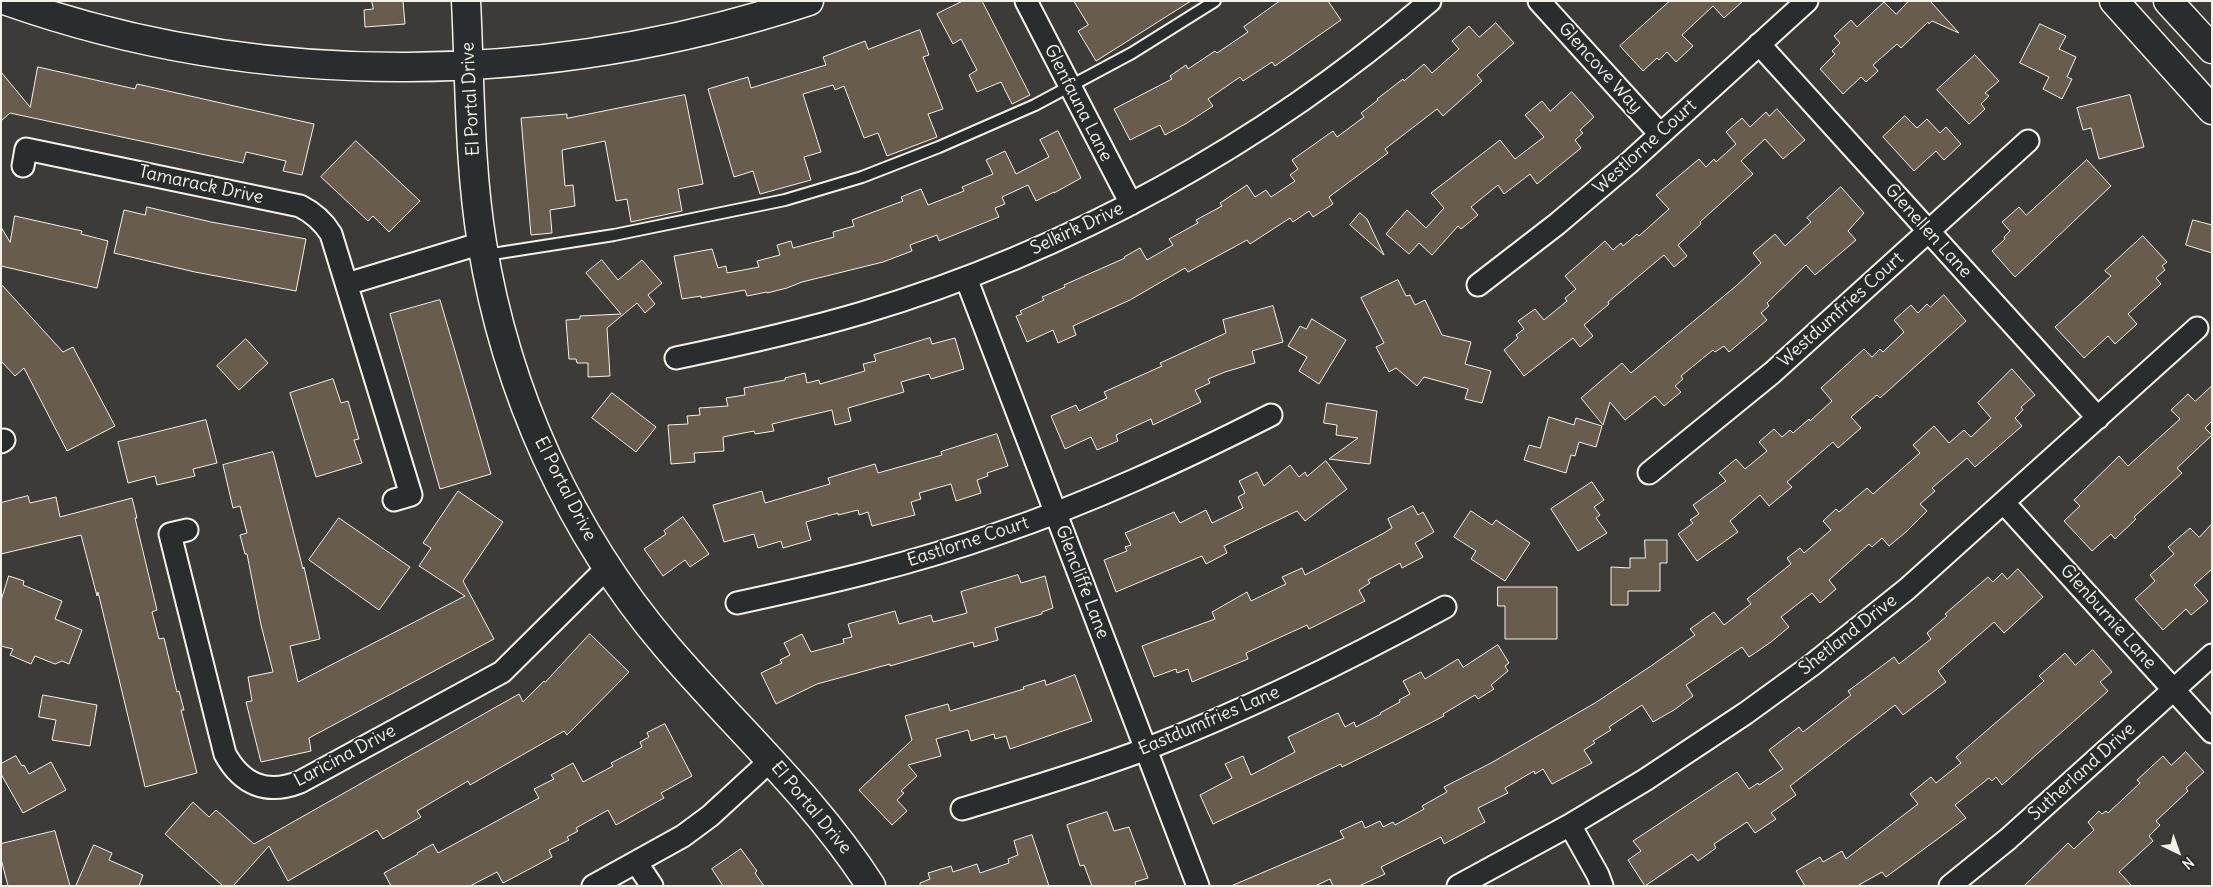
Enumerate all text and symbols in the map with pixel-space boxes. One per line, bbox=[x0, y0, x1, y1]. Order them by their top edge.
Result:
street label: Glencove Way bbox=[1553, 18, 1647, 118]
street label: El Portal Drive bbox=[457, 41, 485, 157]
street label: Glenfauna Lane bbox=[1039, 41, 1117, 165]
street label: Westlorne Court bbox=[1589, 95, 1701, 199]
street label: Tamarack Drive bbox=[137, 161, 265, 209]
street label: Glenellen Lane bbox=[1880, 179, 1976, 283]
street label: Selkirk Drive bbox=[1027, 198, 1127, 260]
street label: Westdumfries Court bbox=[1774, 248, 1908, 372]
street label: El Portal Drive bbox=[529, 433, 601, 545]
street label: Eastlorne Court bbox=[905, 512, 1031, 572]
street label: Glencliffe Lane bbox=[1050, 522, 1114, 642]
street label: Glenburnie Lane bbox=[2055, 560, 2161, 674]
street label: Shetland Drive bbox=[1795, 590, 1901, 680]
street label: Eastdumfries Lane bbox=[1135, 682, 1283, 760]
street label: Sutherland Drive bbox=[2024, 718, 2140, 826]
street label: Laricina Drive bbox=[290, 720, 400, 792]
street label: El Portal Drive bbox=[766, 757, 856, 859]
north arrow bbox=[2153, 827, 2203, 877]
text: N bbox=[2178, 853, 2198, 873]

